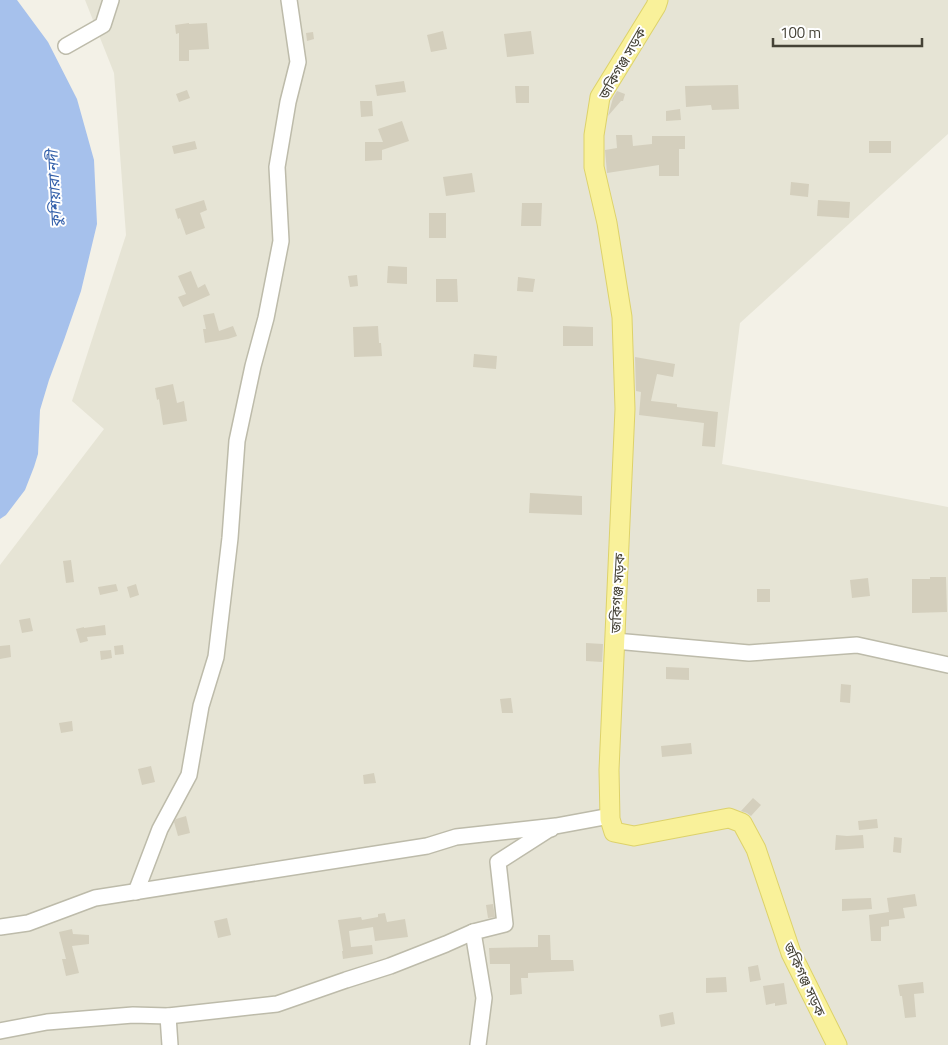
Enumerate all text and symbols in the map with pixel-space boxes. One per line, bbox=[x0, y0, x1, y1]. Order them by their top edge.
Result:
scale bar bbox=[773, 15, 922, 47]
text: 100 m bbox=[780, 21, 821, 44]
street label: জকিগঞ্জ সড়ক bbox=[592, 23, 651, 104]
water label: কুশিয়ারা নদী bbox=[40, 147, 68, 228]
street label: জকিগঞ্জ সড়ক bbox=[604, 552, 630, 634]
street label: জকিগঞ্জ সড়ক bbox=[778, 937, 832, 1020]

